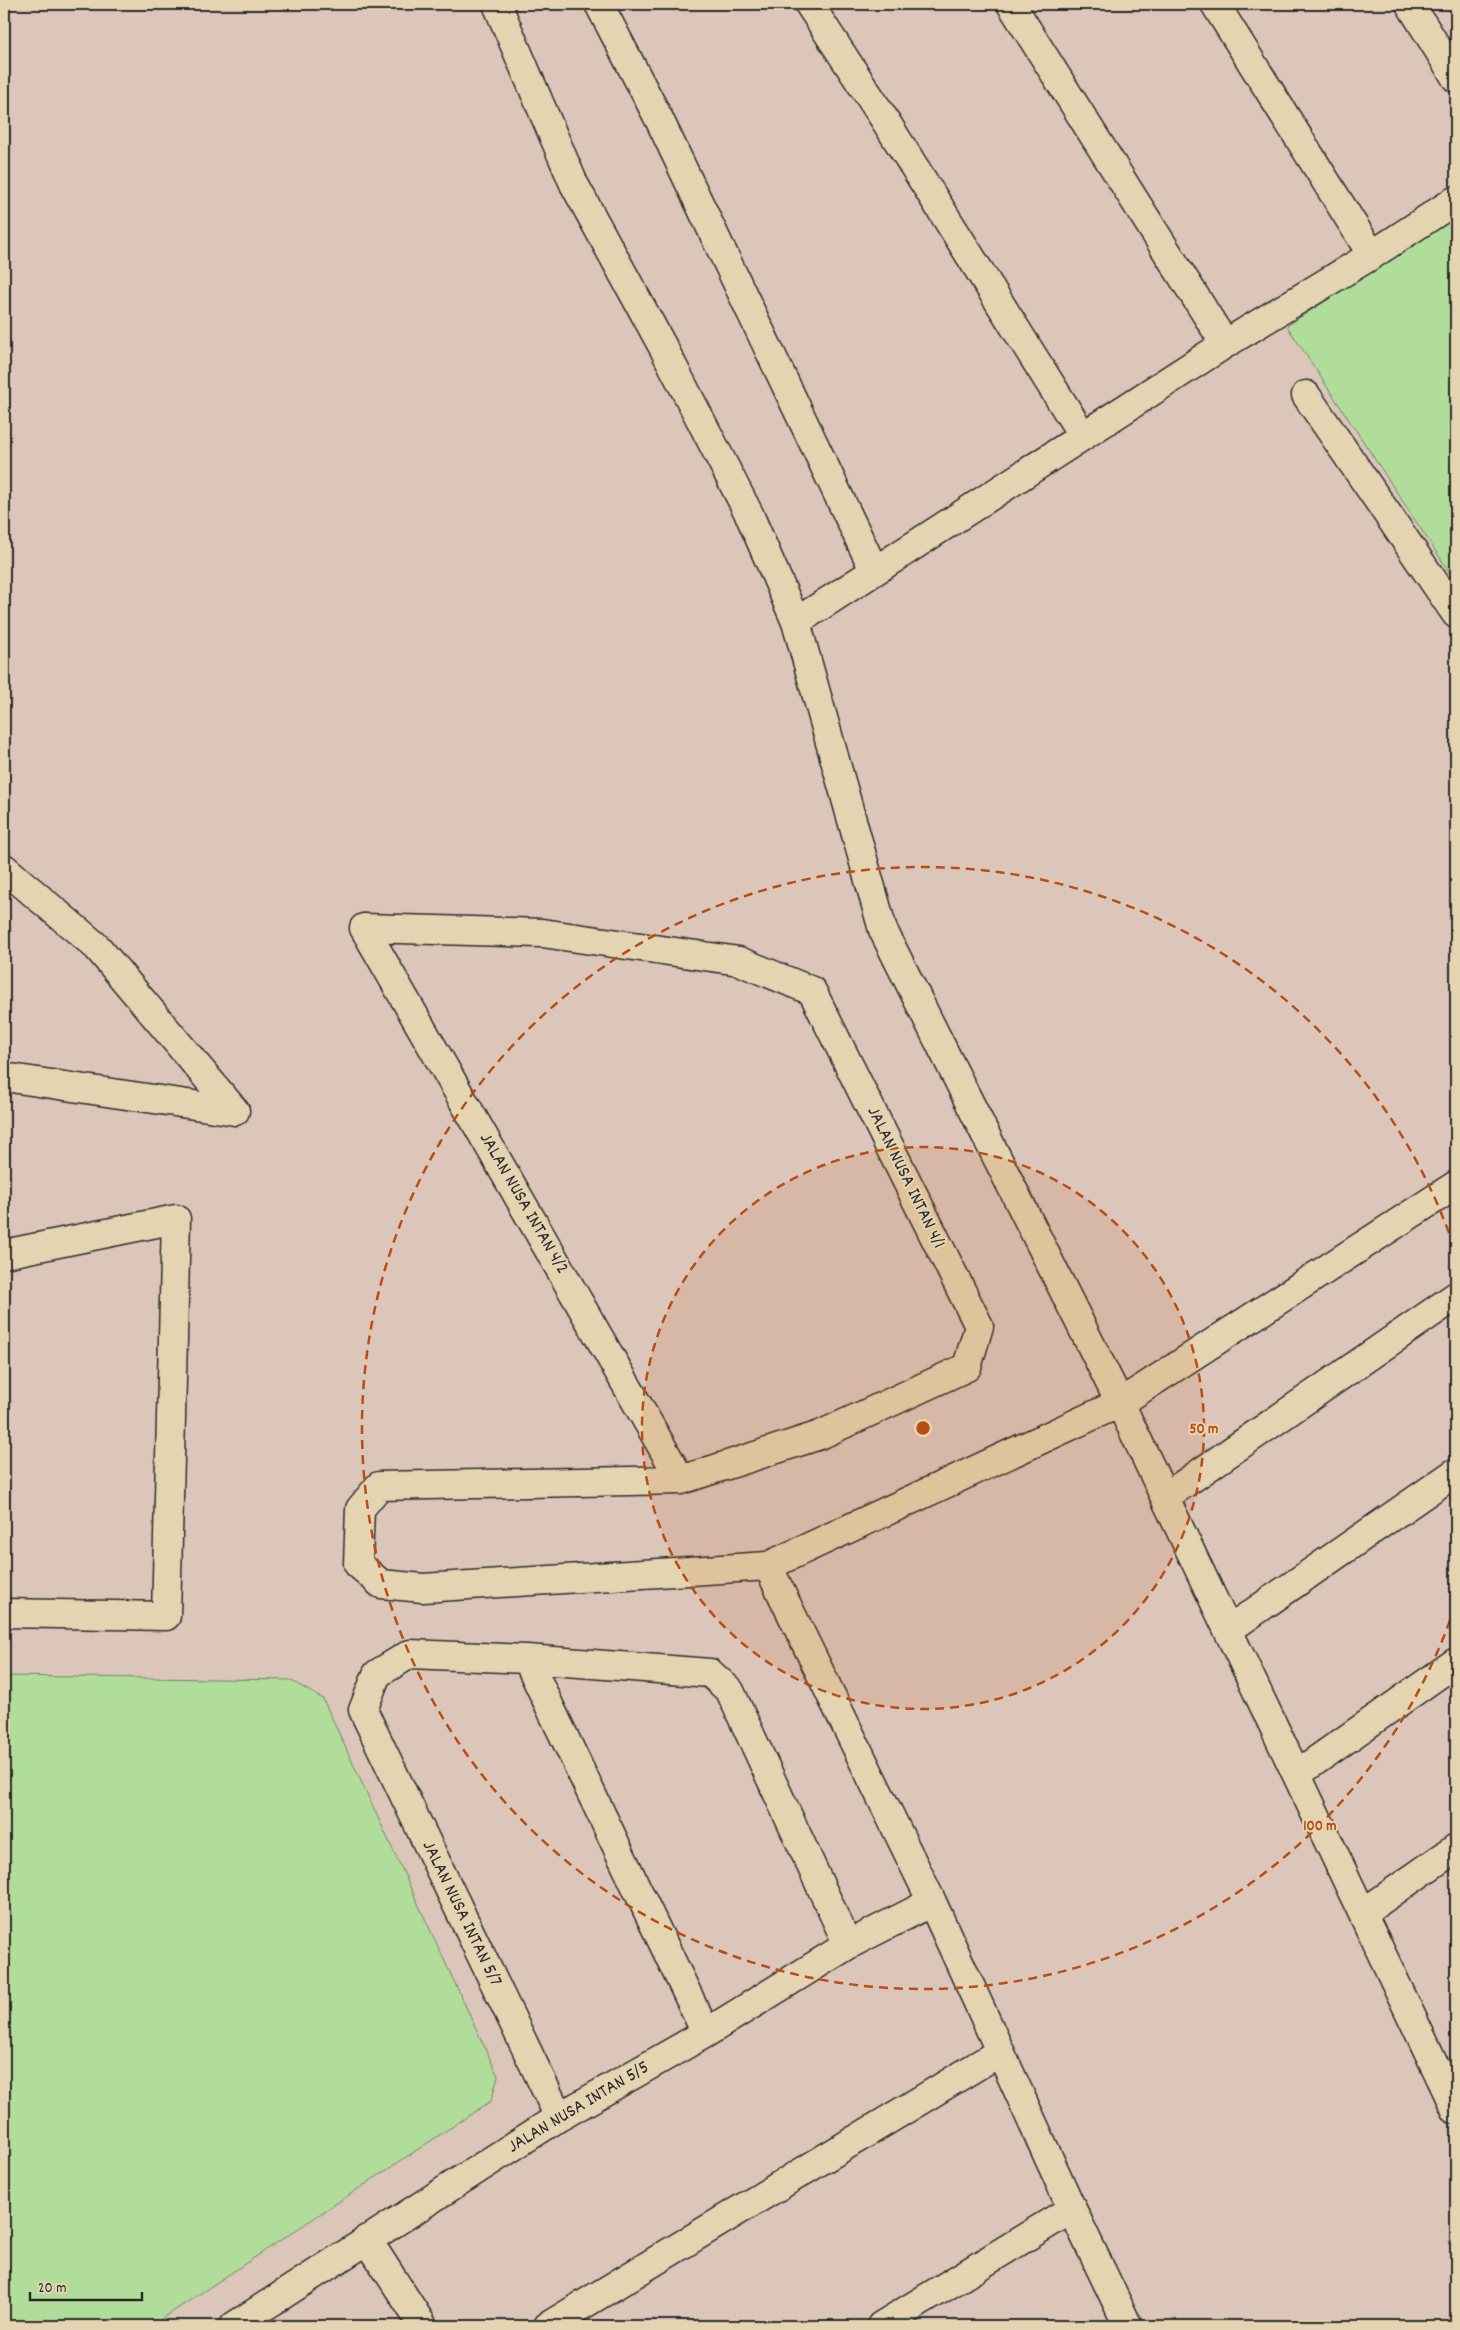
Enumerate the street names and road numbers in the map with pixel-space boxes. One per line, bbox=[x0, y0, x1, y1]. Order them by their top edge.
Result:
street label: JALAN NUSA INTAN 4/1 bbox=[859, 1102, 951, 1254]
street label: JALAN NUSA INTAN 4/2 bbox=[471, 1128, 575, 1280]
street label: JALAN NUSA INTAN 5/7 bbox=[414, 1836, 508, 1992]
street label: JALAN NUSA INTAN 5/5 bbox=[503, 2055, 655, 2161]

